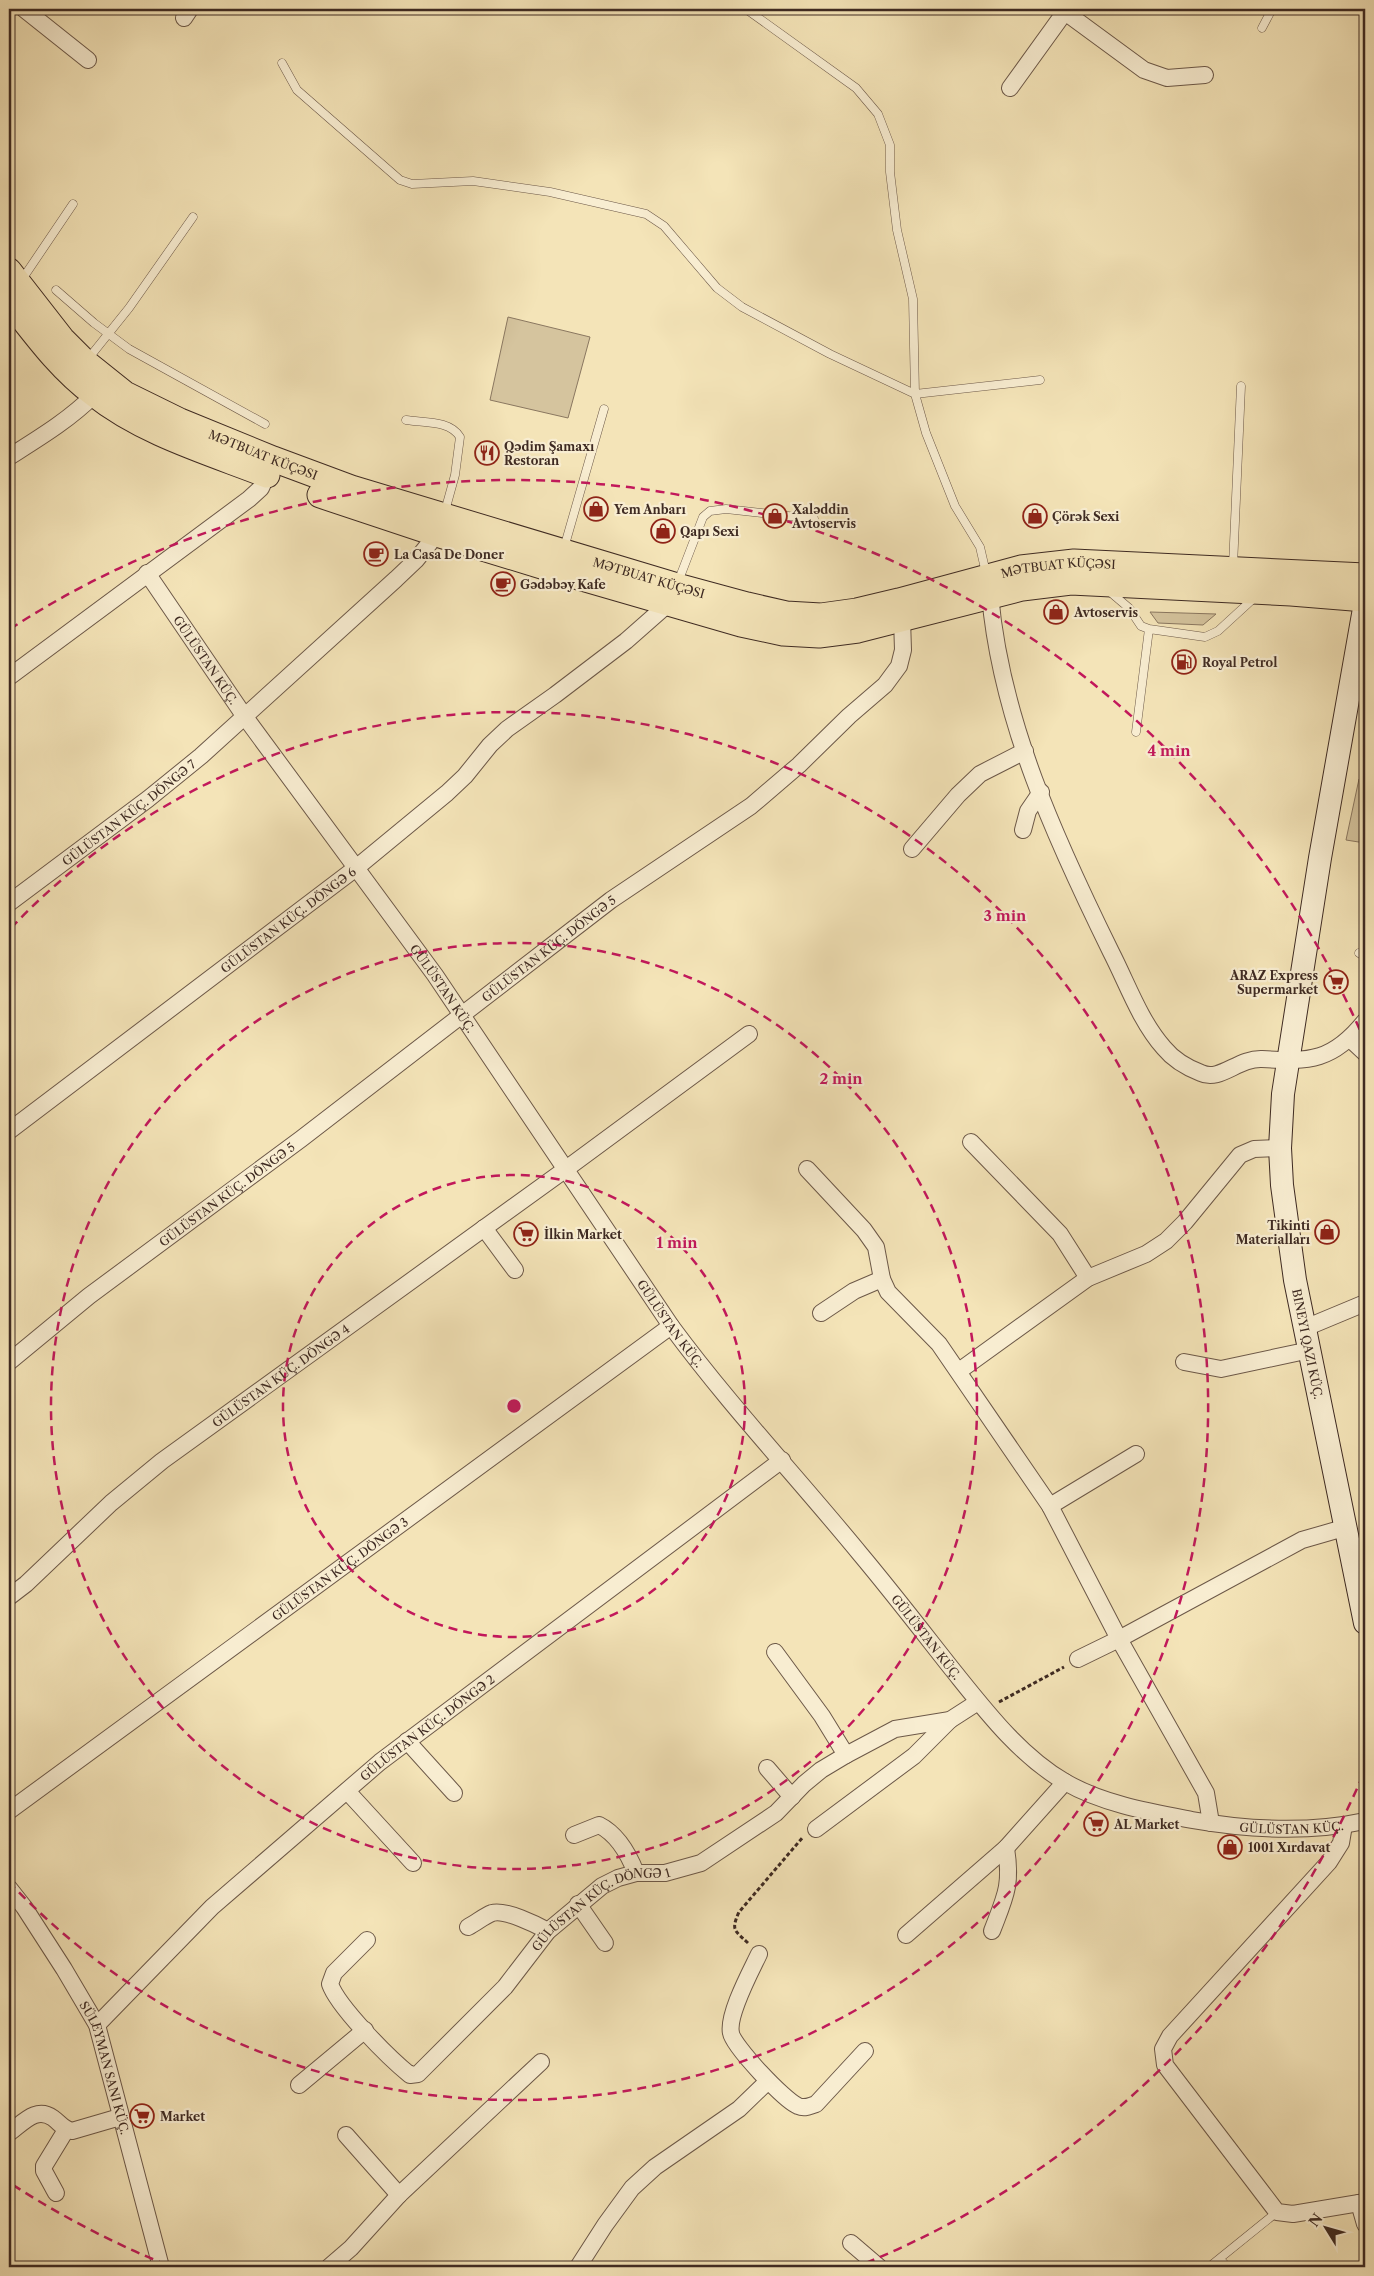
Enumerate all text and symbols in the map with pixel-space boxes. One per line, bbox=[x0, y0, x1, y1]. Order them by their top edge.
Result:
street label: MƏTBUAT KÜÇƏSI bbox=[207, 426, 320, 483]
place label: Qədim Şamaxı Restoran bbox=[504, 439, 595, 468]
restaurant icon: Qədim Şamaxı Restoran bbox=[474, 440, 500, 466]
shop icon: Yem Anbarı bbox=[583, 496, 609, 522]
place label: Yem Anbarı bbox=[613, 502, 686, 517]
place label: Xaləddin Avtoservis bbox=[791, 502, 856, 531]
shop icon: Xaləddin Avtoservis bbox=[762, 503, 788, 529]
shop icon: Çörək Sexi bbox=[1022, 503, 1048, 529]
place label: Çörək Sexi bbox=[1052, 509, 1120, 524]
shop icon: Qapı Sexi bbox=[650, 518, 676, 544]
place label: Qapı Sexi bbox=[680, 524, 740, 539]
cafe icon: La Casa De Doner bbox=[363, 541, 389, 567]
place label: La Casa De Doner bbox=[394, 547, 504, 562]
street label: MƏTBUAT KÜÇƏSI bbox=[591, 554, 707, 601]
street label: MƏTBUAT KÜÇƏSI bbox=[999, 554, 1116, 581]
cafe icon: Gədəbəy Kafe bbox=[490, 571, 516, 597]
place label: Gədəbəy Kafe bbox=[520, 577, 606, 592]
shop icon: Avtoservis bbox=[1043, 599, 1069, 625]
place label: Avtoservis bbox=[1073, 605, 1138, 620]
street label: GÜLÜSTAN KÜÇ. bbox=[171, 613, 242, 707]
fuel station icon: Royal Petrol bbox=[1171, 649, 1197, 675]
place label: Royal Petrol bbox=[1202, 655, 1277, 670]
text: 4 min bbox=[1147, 741, 1191, 760]
street label: GÜLÜSTAN KÜÇ. DÖNGƏ 7 bbox=[59, 756, 198, 868]
street label: GÜLÜSTAN KÜÇ. DÖNGƏ 6 bbox=[217, 864, 359, 976]
street label: GÜLÜSTAN KÜÇ. DÖNGƏ 5 bbox=[478, 892, 618, 1005]
text: 3 min bbox=[984, 906, 1027, 925]
street label: GÜLÜSTAN KÜÇ. bbox=[407, 941, 479, 1035]
place label: ARAZ Express Supermarket bbox=[1229, 968, 1318, 997]
supermarket icon: ARAZ Express Supermarket bbox=[1323, 969, 1349, 995]
text: 2 min bbox=[819, 1069, 863, 1088]
street label: GÜLÜSTAN KÜÇ. DÖNGƏ 5 bbox=[156, 1139, 298, 1249]
place label: Tikinti Materialları bbox=[1236, 1218, 1311, 1247]
shop icon: Tikinti Materialları bbox=[1314, 1219, 1340, 1245]
supermarket icon: İlkin Market bbox=[513, 1221, 539, 1247]
place label: İlkin Market bbox=[544, 1226, 622, 1242]
text: 1 min bbox=[656, 1233, 698, 1252]
street label: GÜLÜSTAN KÜÇ. bbox=[634, 1277, 707, 1370]
street label: BINEYI QAZI KÜÇ. bbox=[1289, 1287, 1327, 1400]
street label: GÜLÜSTAN KÜÇ. DÖNGƏ 4 bbox=[209, 1321, 352, 1430]
centre of rings bbox=[505, 1397, 523, 1415]
street label: GÜLÜSTAN KÜÇ. DÖNGƏ 3 bbox=[269, 1514, 411, 1624]
street label: GÜLÜSTAN KÜÇ. bbox=[888, 1591, 965, 1682]
street label: GÜLÜSTAN KÜÇ. DÖNGƏ 2 bbox=[357, 1671, 497, 1784]
supermarket icon: AL Market bbox=[1083, 1811, 1109, 1837]
place label: AL Market bbox=[1113, 1817, 1179, 1832]
street label: GÜLÜSTAN KÜÇ. bbox=[1239, 1817, 1344, 1836]
shop icon: 1001 Xırdavat bbox=[1217, 1834, 1243, 1860]
place label: 1001 Xırdavat bbox=[1248, 1840, 1330, 1855]
street label: GÜLÜSTAN KÜÇ. DÖNGƏ 1 bbox=[528, 1864, 672, 1954]
street label: SÜLEYMAN SANI KÜÇ. bbox=[77, 1998, 133, 2136]
supermarket icon: Market bbox=[129, 2103, 155, 2129]
place label: Market bbox=[160, 2109, 205, 2124]
north arrow bbox=[1302, 2204, 1352, 2254]
text: N bbox=[1305, 2210, 1326, 2230]

